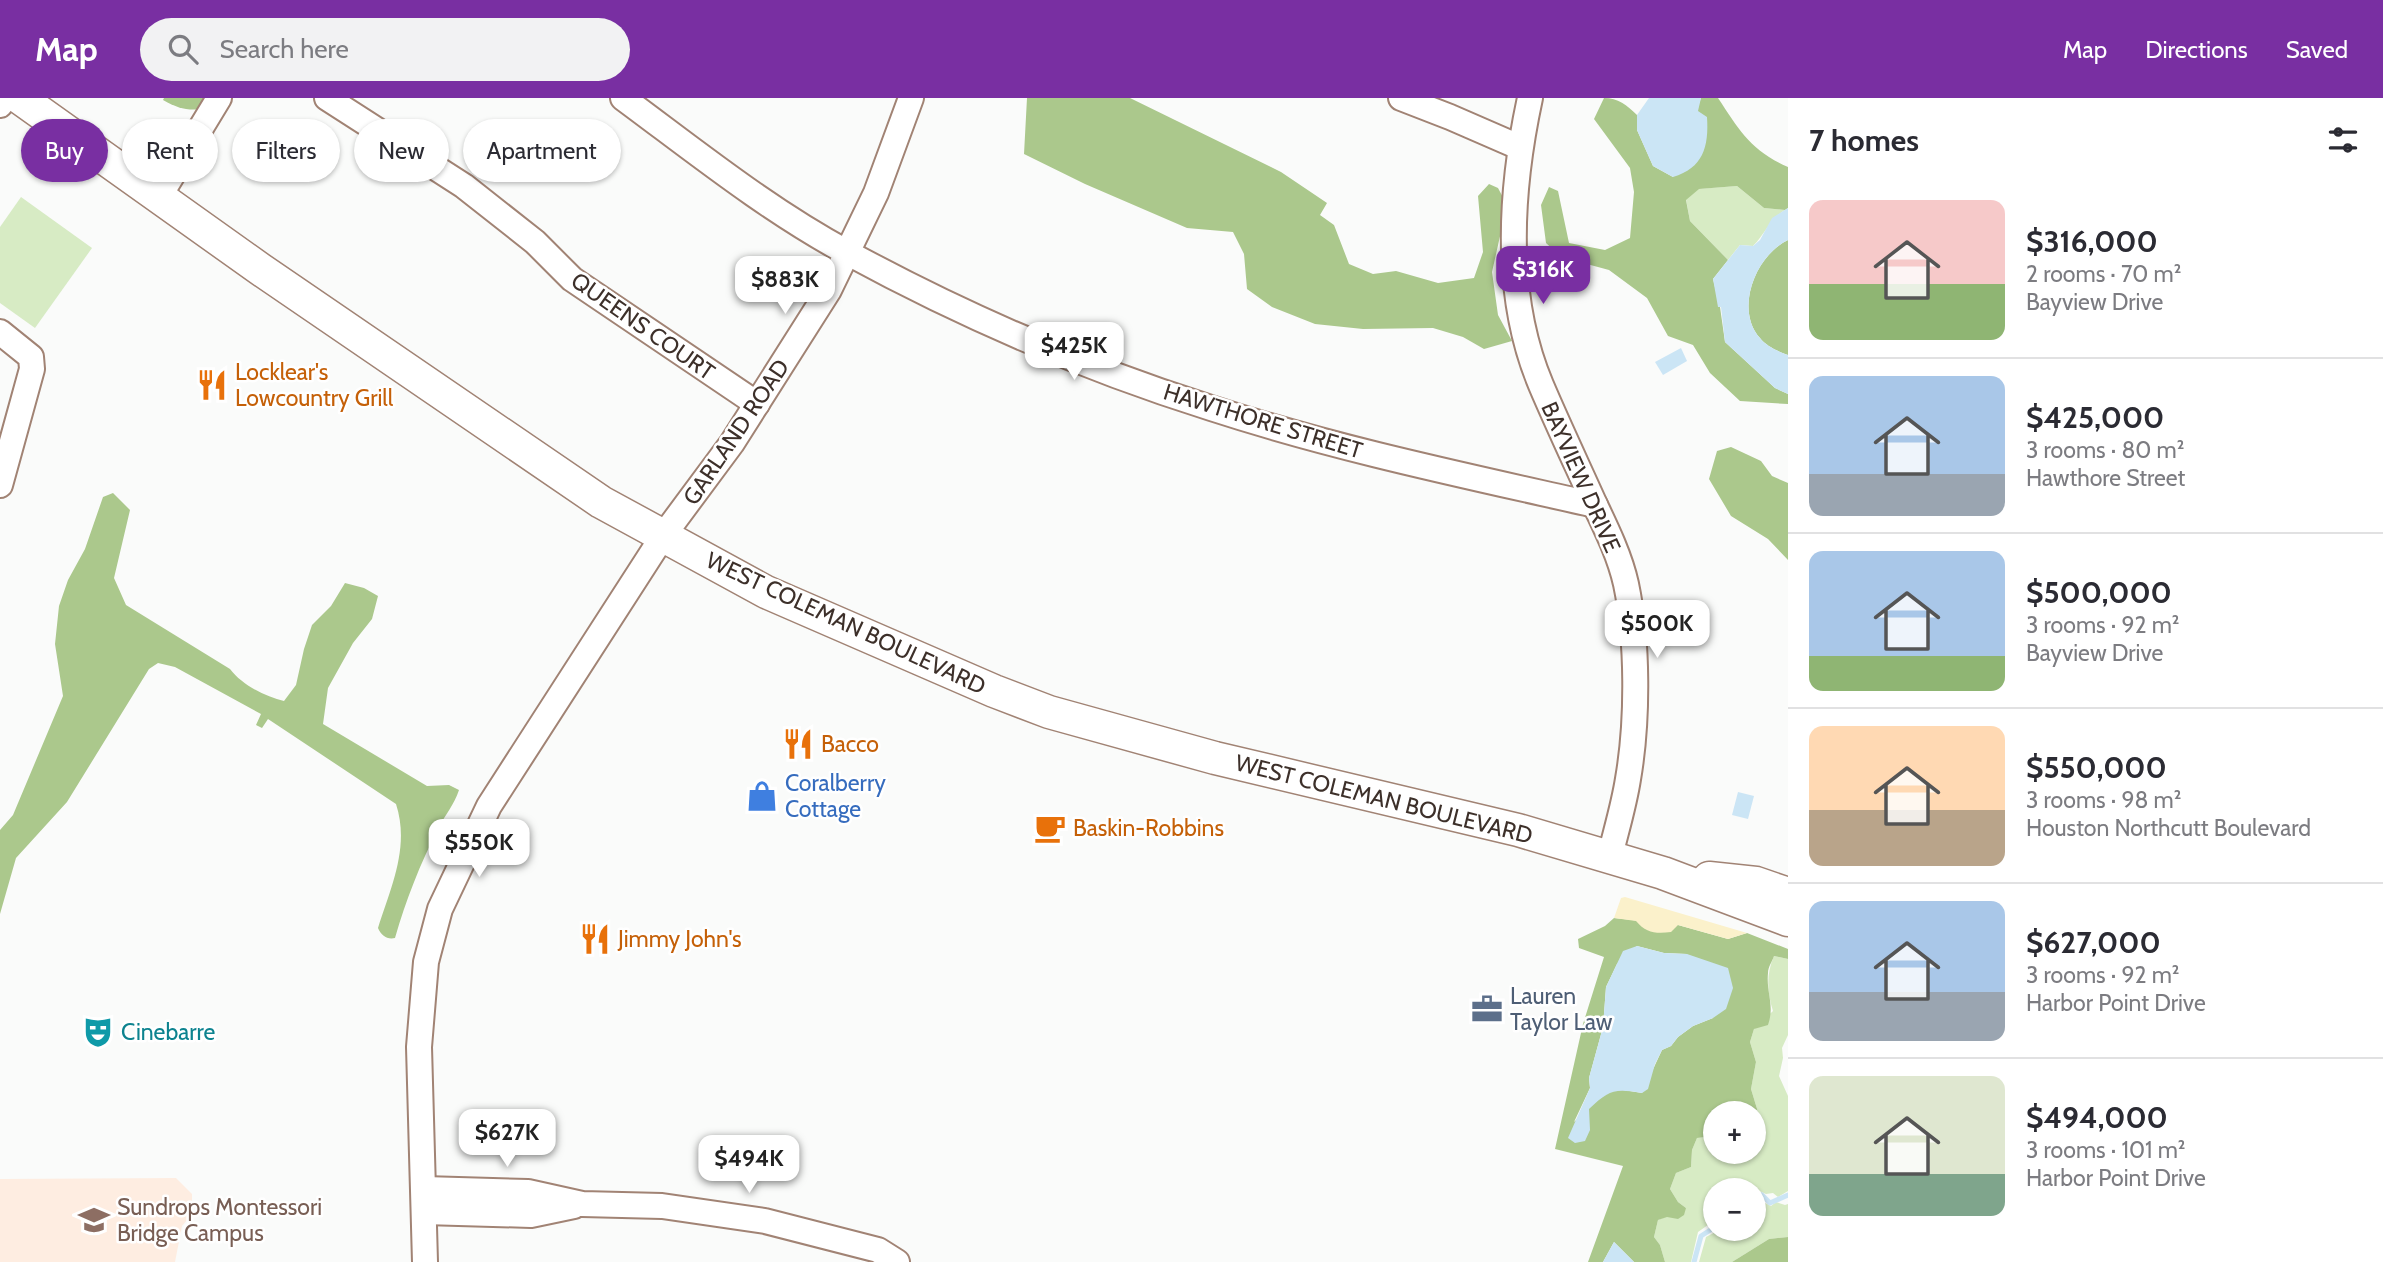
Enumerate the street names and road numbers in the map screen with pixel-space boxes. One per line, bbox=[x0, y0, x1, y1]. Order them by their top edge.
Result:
street label: QUEENS COURT bbox=[566, 266, 720, 386]
street label: GARLAND ROAD bbox=[677, 354, 795, 510]
street label: HAWTHORE STREET bbox=[1160, 377, 1366, 465]
street label: BAYVIEW DRIVE bbox=[1535, 397, 1627, 557]
street label: WEST COLEMAN BOULEVARD bbox=[702, 546, 990, 700]
street label: WEST COLEMAN BOULEVARD bbox=[1232, 748, 1536, 850]

